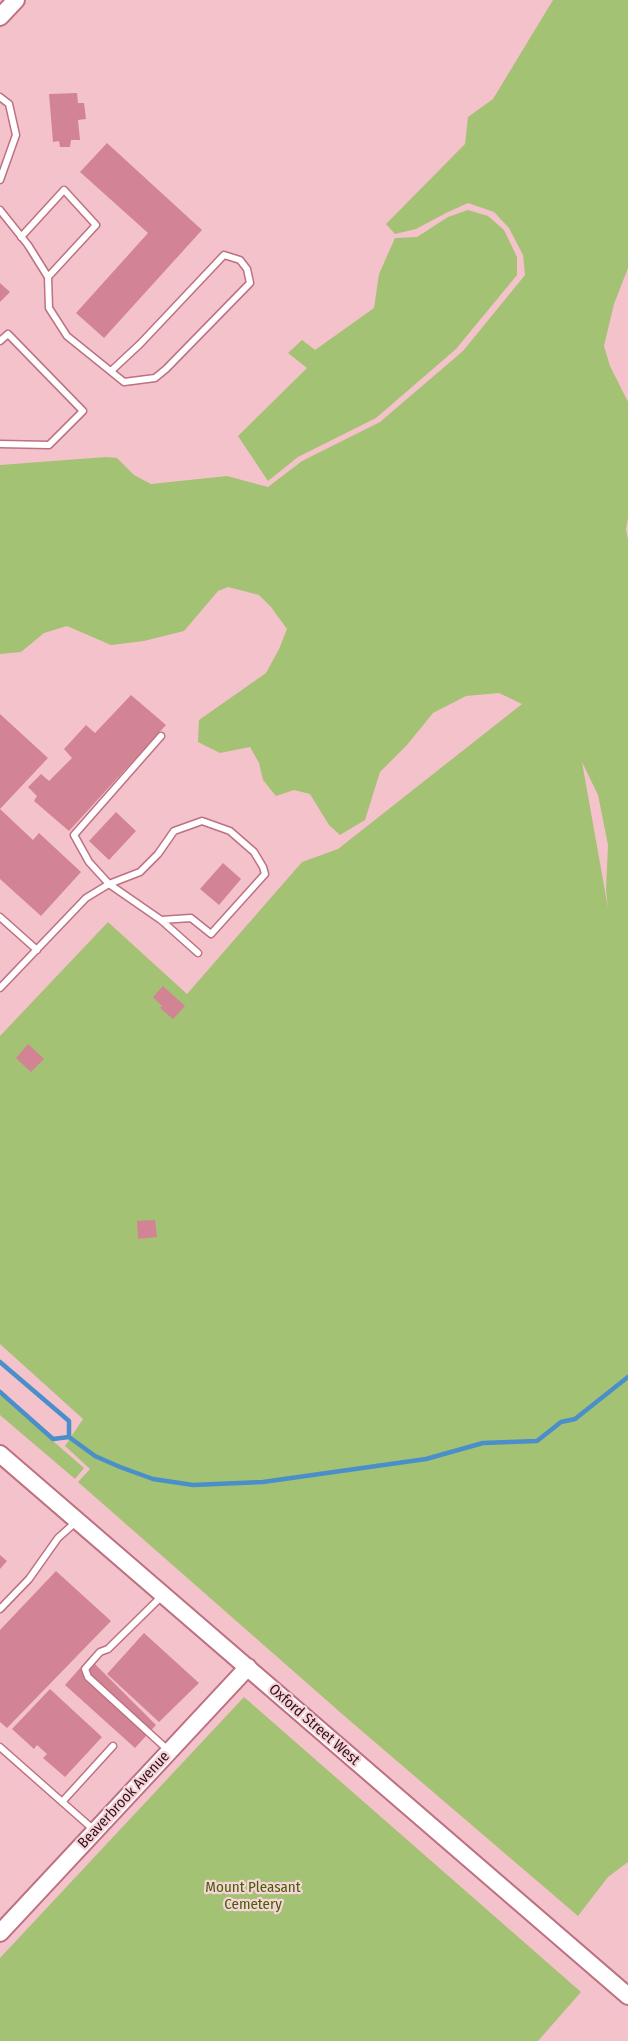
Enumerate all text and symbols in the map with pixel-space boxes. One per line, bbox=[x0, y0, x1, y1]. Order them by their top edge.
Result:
street label: Oxford Street West bbox=[265, 1681, 363, 1769]
street label: Beaverbrook Avenue bbox=[74, 1748, 174, 1852]
park label: Mount Pleasant Cemetery bbox=[205, 1879, 301, 1914]

